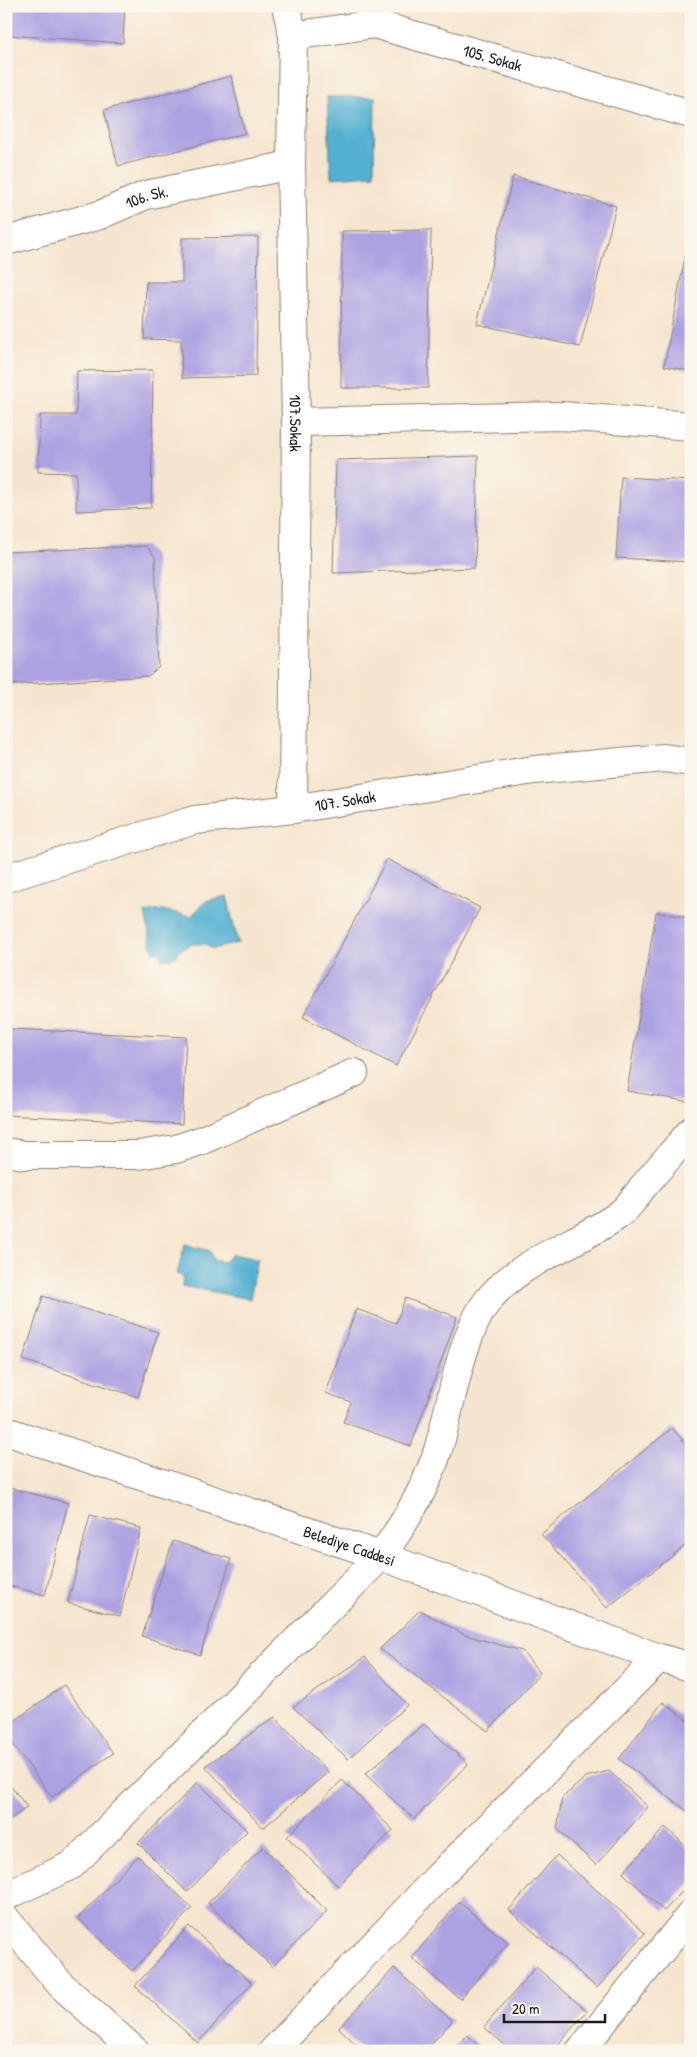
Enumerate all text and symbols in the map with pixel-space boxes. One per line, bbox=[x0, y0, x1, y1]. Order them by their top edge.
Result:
street label: 105. Sokak bbox=[460, 39, 525, 77]
street label: 106. Sk. bbox=[122, 180, 170, 214]
street label: 107.Sokak bbox=[284, 394, 307, 452]
street label: 107. Sokak bbox=[313, 785, 377, 816]
street label: Belediye Caddesi bbox=[301, 1520, 398, 1571]
scale bar bbox=[504, 1992, 606, 2024]
text: 20 m bbox=[512, 1998, 539, 2019]

